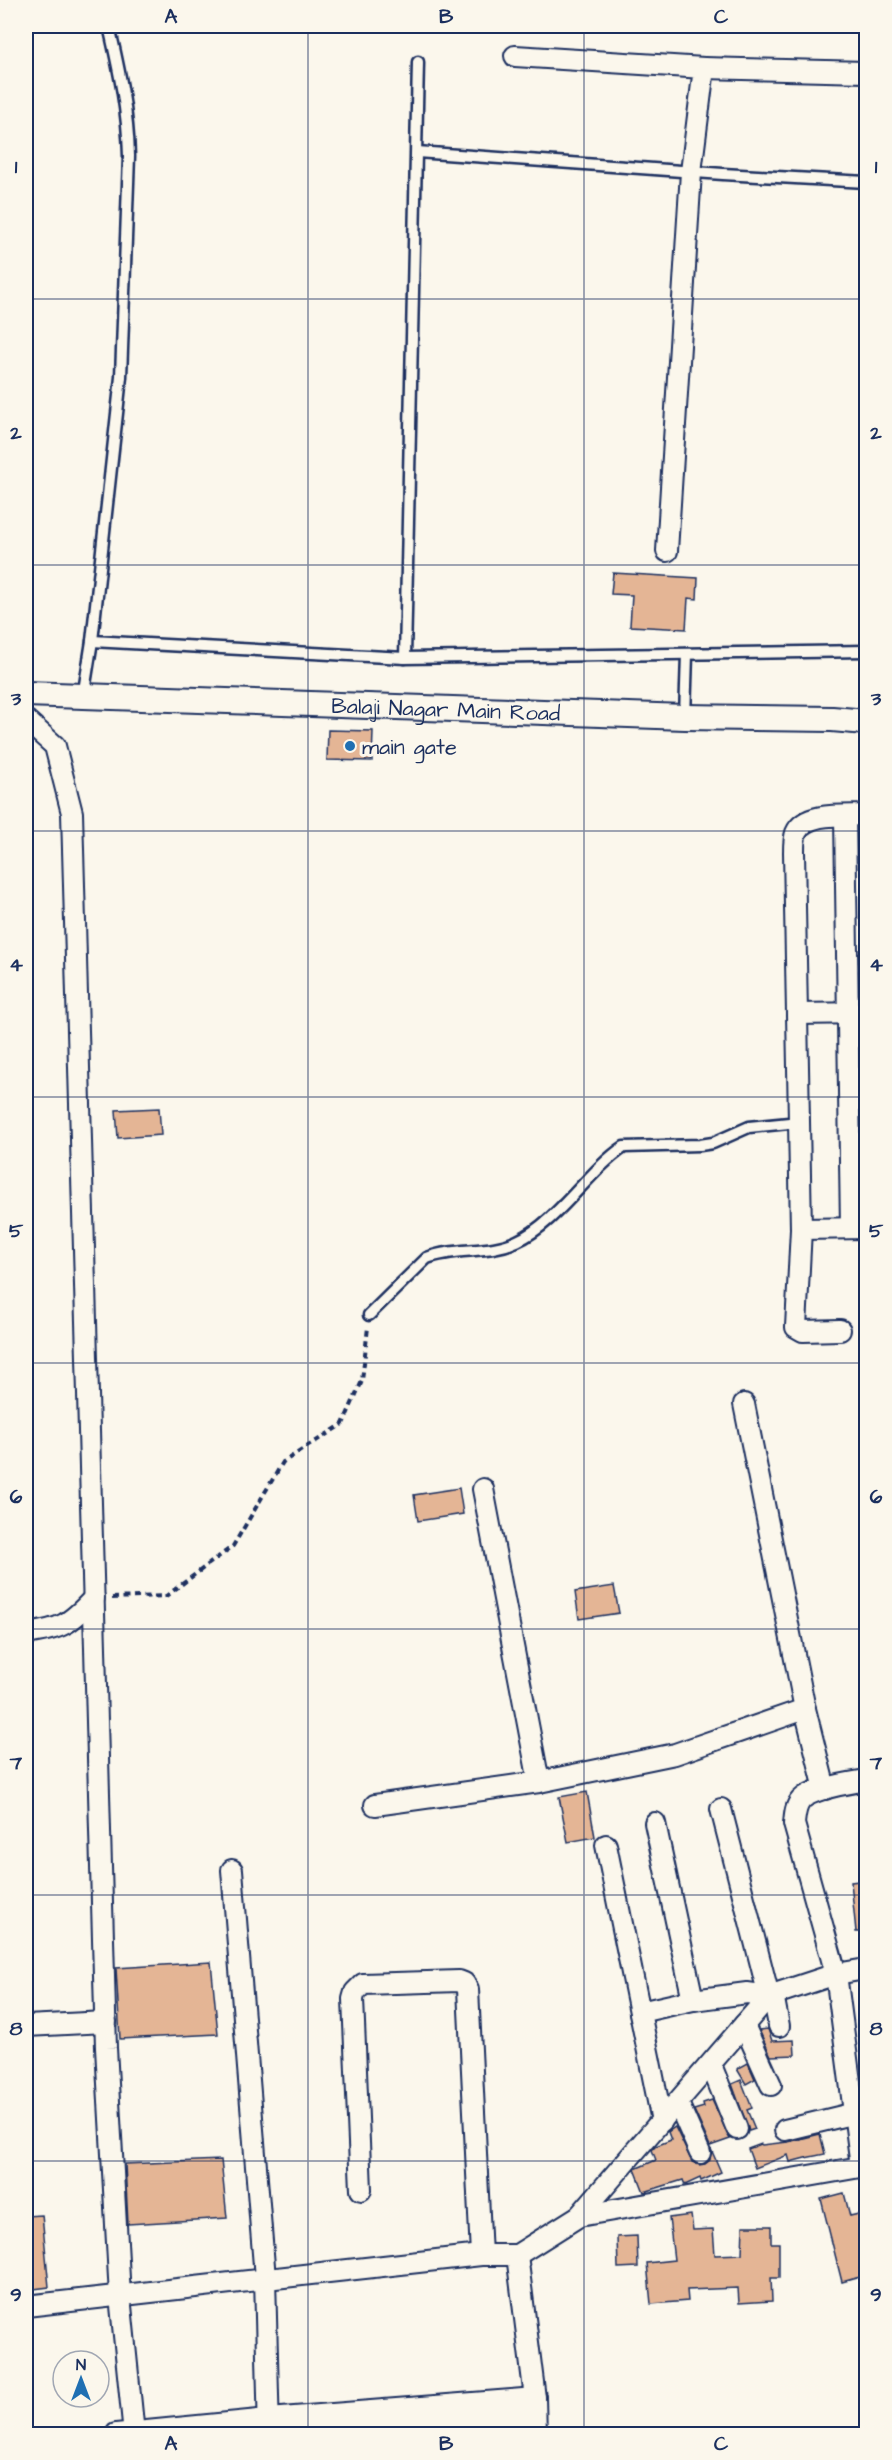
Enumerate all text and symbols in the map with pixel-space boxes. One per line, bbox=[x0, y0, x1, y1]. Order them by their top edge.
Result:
text: A bbox=[165, 3, 178, 31]
text: B bbox=[439, 3, 454, 31]
text: C bbox=[714, 3, 729, 31]
text: 1 bbox=[15, 153, 18, 181]
text: 1 bbox=[875, 153, 878, 181]
text: 2 bbox=[9, 419, 22, 447]
text: 2 bbox=[869, 419, 882, 447]
text: 3 bbox=[10, 685, 22, 713]
text: 3 bbox=[870, 685, 882, 713]
street label: Balaji Nagar Main Road bbox=[331, 691, 561, 730]
place label: main gate bbox=[362, 732, 457, 764]
marker: main gate bbox=[343, 739, 357, 753]
text: 4 bbox=[9, 951, 23, 979]
text: 4 bbox=[869, 951, 883, 979]
text: 5 bbox=[9, 1217, 24, 1245]
text: 5 bbox=[869, 1217, 884, 1245]
text: 6 bbox=[10, 1483, 23, 1511]
text: 6 bbox=[870, 1483, 883, 1511]
text: 7 bbox=[9, 1749, 23, 1777]
text: 7 bbox=[869, 1749, 883, 1777]
text: 8 bbox=[10, 2015, 23, 2043]
text: 8 bbox=[870, 2015, 883, 2043]
text: 9 bbox=[10, 2281, 22, 2309]
text: 9 bbox=[870, 2281, 882, 2309]
north arrow bbox=[51, 2349, 111, 2409]
text: N bbox=[76, 2354, 86, 2376]
text: A bbox=[165, 2430, 178, 2458]
text: B bbox=[439, 2430, 454, 2458]
text: C bbox=[714, 2430, 729, 2458]

